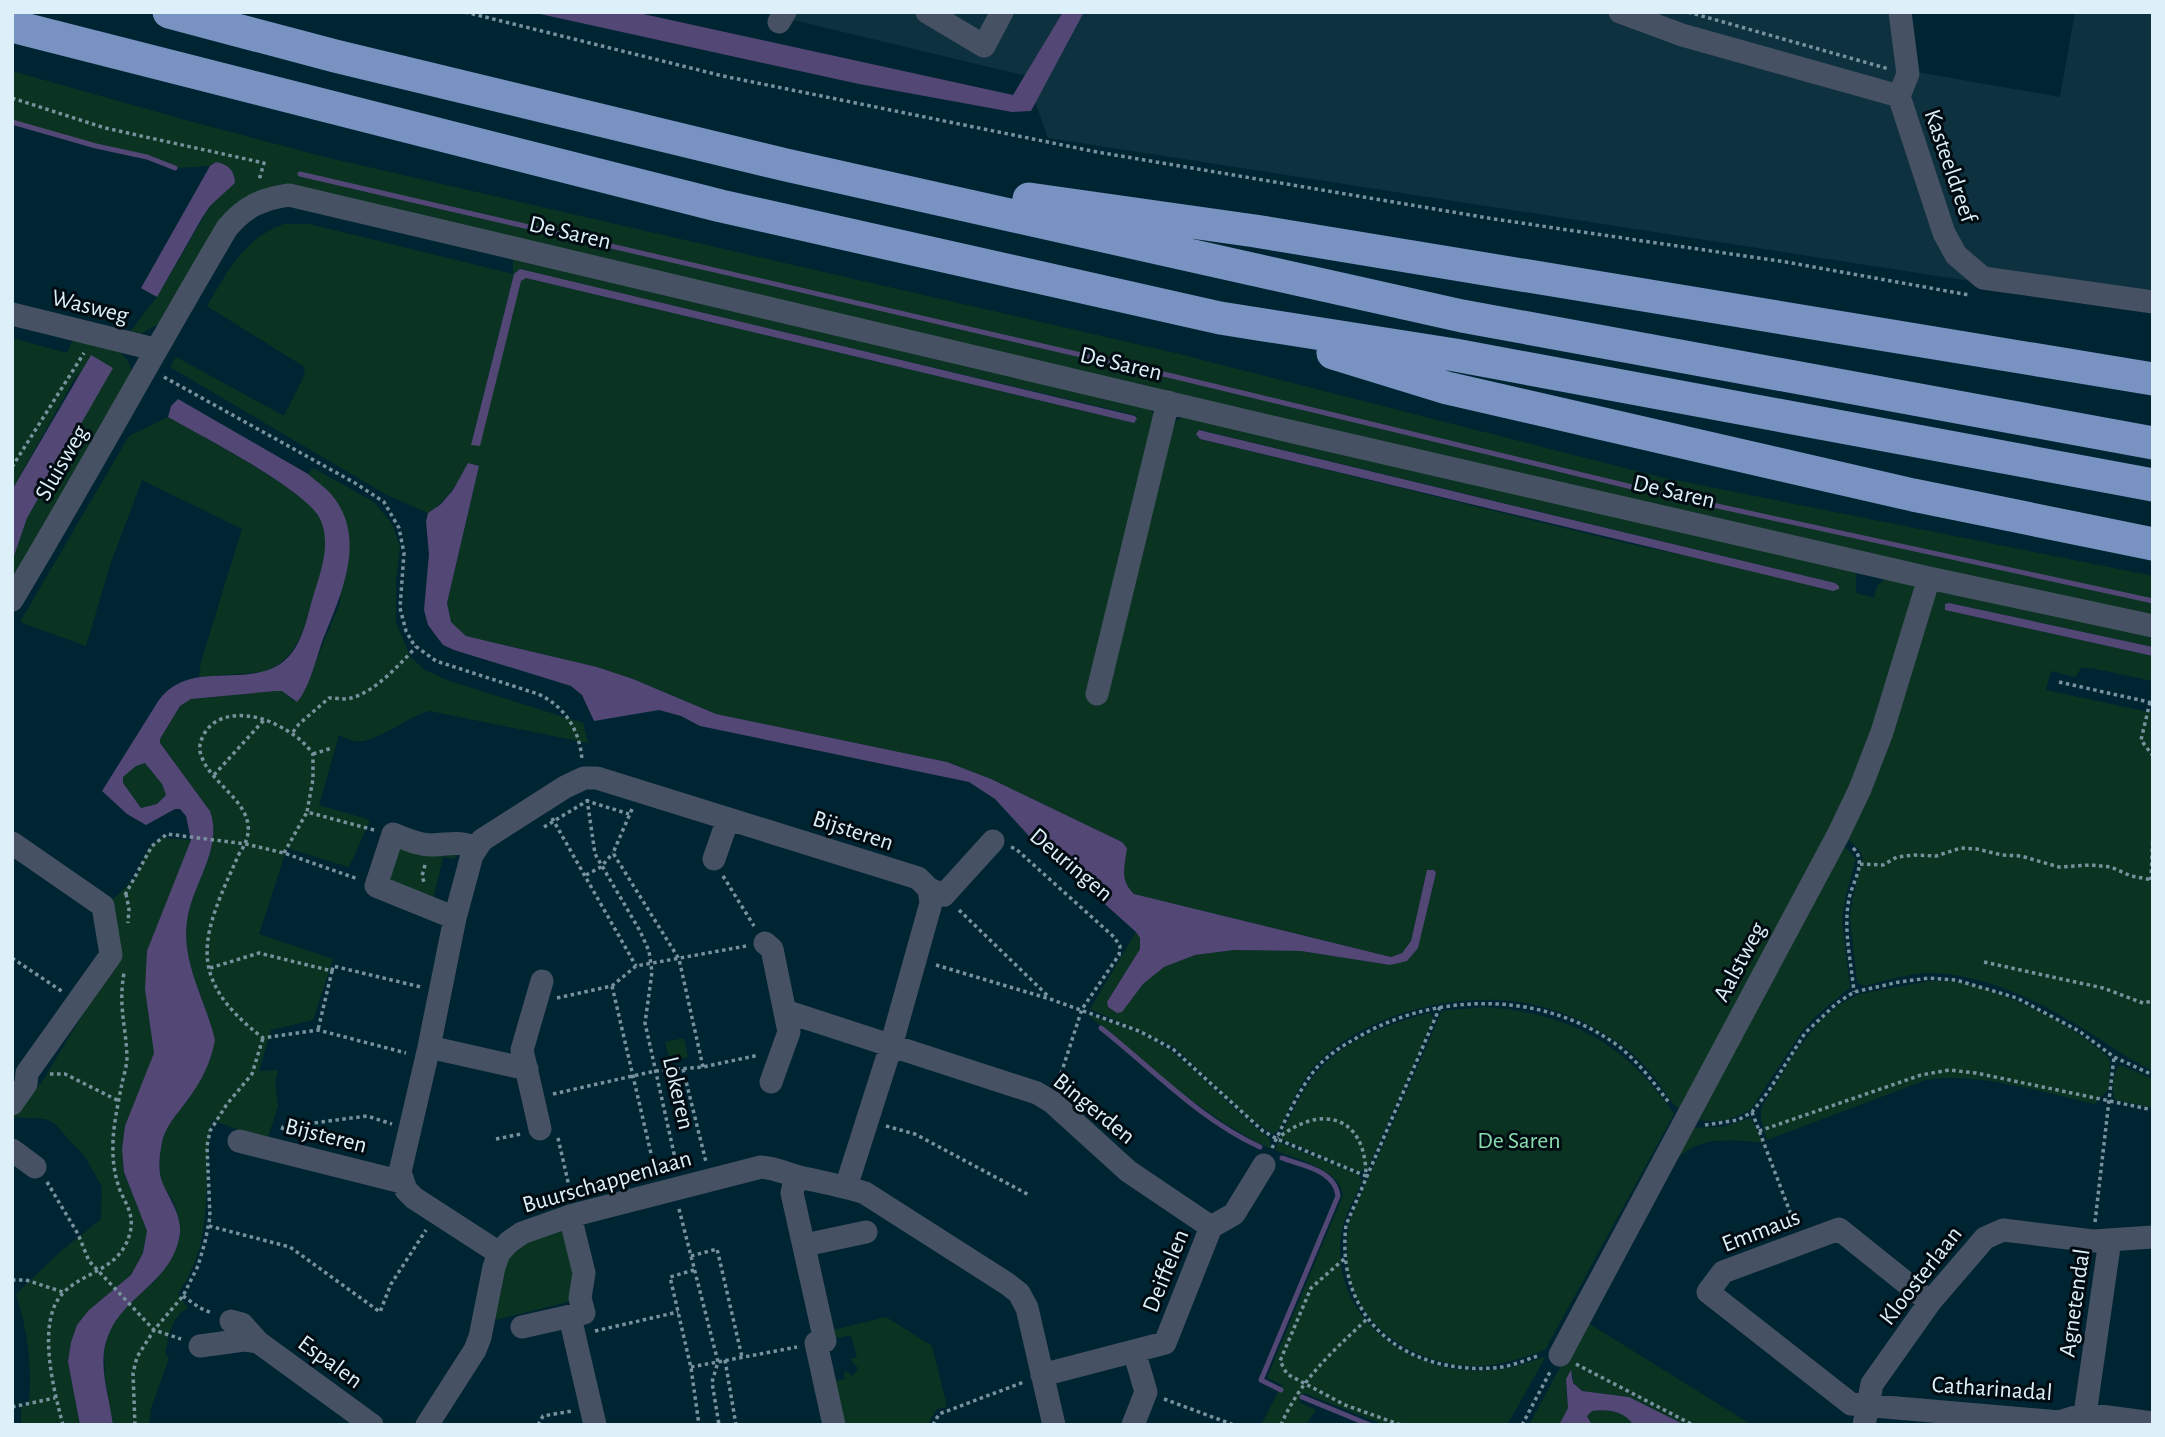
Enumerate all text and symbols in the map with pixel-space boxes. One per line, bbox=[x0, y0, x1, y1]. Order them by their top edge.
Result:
street label: Kasteeldreef bbox=[1919, 106, 1981, 227]
street label: De Saren bbox=[527, 212, 613, 254]
street label: Wasweg bbox=[49, 286, 131, 328]
street label: De Saren bbox=[1078, 343, 1164, 385]
street label: Sluisweg bbox=[31, 421, 93, 505]
street label: De Saren bbox=[1631, 471, 1717, 513]
street label: Bijsteren bbox=[810, 807, 896, 855]
street label: Deuringen bbox=[1025, 824, 1117, 906]
street label: Aalstweg bbox=[1709, 918, 1771, 1006]
street label: Lokeren bbox=[658, 1054, 698, 1132]
street label: Bingerden bbox=[1049, 1069, 1139, 1149]
street label: Bijsteren bbox=[283, 1114, 369, 1158]
park label: De Saren bbox=[1477, 1129, 1561, 1153]
street label: Buurschappenlaan bbox=[520, 1146, 694, 1218]
street label: Emmaus bbox=[1719, 1205, 1803, 1257]
street label: Kloosterlaan bbox=[1875, 1222, 1967, 1330]
street label: Deiffelen bbox=[1139, 1226, 1193, 1316]
street label: Agnetendal bbox=[2056, 1247, 2094, 1359]
street label: Espalen bbox=[293, 1331, 367, 1393]
street label: Catharinadal bbox=[1931, 1373, 2053, 1405]

